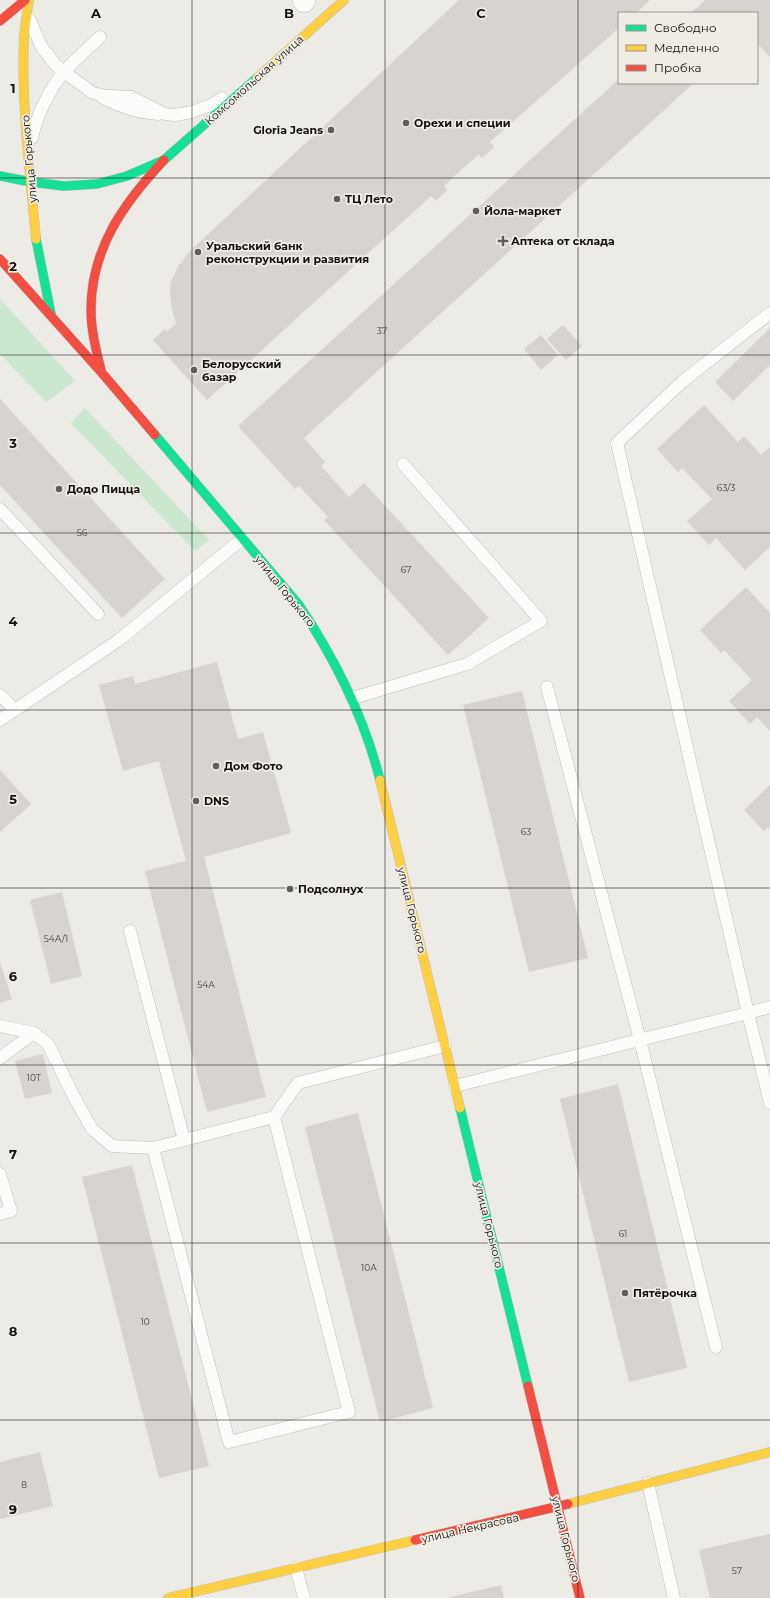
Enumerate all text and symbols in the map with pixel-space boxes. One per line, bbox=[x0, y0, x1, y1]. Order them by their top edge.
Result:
text: A bbox=[90, 5, 102, 21]
text: B bbox=[284, 5, 294, 21]
text: C bbox=[476, 5, 486, 21]
legend bbox=[618, 12, 758, 84]
text: Свободно bbox=[654, 20, 717, 35]
street label: Комсомольская улица bbox=[202, 32, 306, 128]
text: Медленно bbox=[654, 40, 720, 55]
text: Пробка bbox=[654, 60, 702, 75]
text: 1 bbox=[10, 80, 16, 96]
street label: улица Горького bbox=[18, 115, 40, 204]
place label: Орехи и специи bbox=[414, 116, 511, 130]
marker: Орехи и специи bbox=[401, 118, 411, 128]
place label: Gloria Jeans bbox=[253, 123, 323, 137]
marker: Gloria Jeans bbox=[326, 125, 336, 135]
place label: ТЦ Лето bbox=[345, 192, 393, 206]
marker: ТЦ Лето bbox=[332, 194, 342, 204]
place label: Йола-маркет bbox=[484, 204, 561, 218]
marker: Йола-маркет bbox=[471, 206, 481, 216]
place label: Аптека от склада bbox=[511, 234, 615, 248]
marker: Аптека от склада bbox=[498, 236, 508, 246]
place label: Уральский банк реконструкции и развития bbox=[206, 239, 369, 266]
marker: Уральский банк реконструкции и развития bbox=[193, 247, 203, 257]
text: 2 bbox=[9, 258, 17, 274]
house number: 37 bbox=[377, 325, 387, 336]
place label: Белорусский базар bbox=[202, 357, 281, 384]
marker: Белорусский базар bbox=[189, 365, 199, 375]
text: 3 bbox=[8, 435, 17, 451]
place label: Додо Пицца bbox=[67, 482, 140, 496]
house number: 63/3 bbox=[717, 482, 735, 493]
marker: Додо Пицца bbox=[54, 484, 64, 494]
house number: 56 bbox=[77, 527, 88, 538]
street label: улица Горького bbox=[251, 552, 318, 630]
house number: 67 bbox=[401, 564, 411, 575]
text: 4 bbox=[9, 613, 18, 629]
place label: Дом Фото bbox=[224, 759, 283, 773]
marker: Дом Фото bbox=[211, 761, 221, 771]
text: 5 bbox=[9, 791, 17, 807]
place label: DNS bbox=[204, 794, 229, 808]
marker: DNS bbox=[191, 796, 201, 806]
house number: 63 bbox=[521, 826, 531, 837]
street label: улица Горького bbox=[394, 865, 429, 954]
place label: Подсолнух bbox=[298, 882, 364, 896]
marker: Подсолнух bbox=[285, 884, 295, 894]
house number: 54А/1 bbox=[44, 933, 68, 944]
text: 6 bbox=[9, 968, 18, 984]
house number: 54А bbox=[197, 979, 215, 990]
house number: 10Т bbox=[27, 1072, 42, 1083]
text: 7 bbox=[9, 1146, 17, 1162]
street label: улица Горького bbox=[471, 1180, 506, 1269]
house number: 61 bbox=[619, 1228, 627, 1239]
house number: 10А bbox=[361, 1262, 377, 1273]
place label: Пятёрочка bbox=[633, 1286, 697, 1300]
marker: Пятёрочка bbox=[620, 1288, 630, 1298]
house number: 10 bbox=[140, 1316, 150, 1327]
text: 8 bbox=[9, 1323, 18, 1339]
house number: 8 bbox=[21, 1479, 27, 1490]
street label: улица Горького bbox=[548, 1494, 583, 1583]
text: 9 bbox=[9, 1501, 17, 1517]
street label: улица Некрасова bbox=[419, 1510, 520, 1546]
house number: 57 bbox=[732, 1565, 742, 1576]

